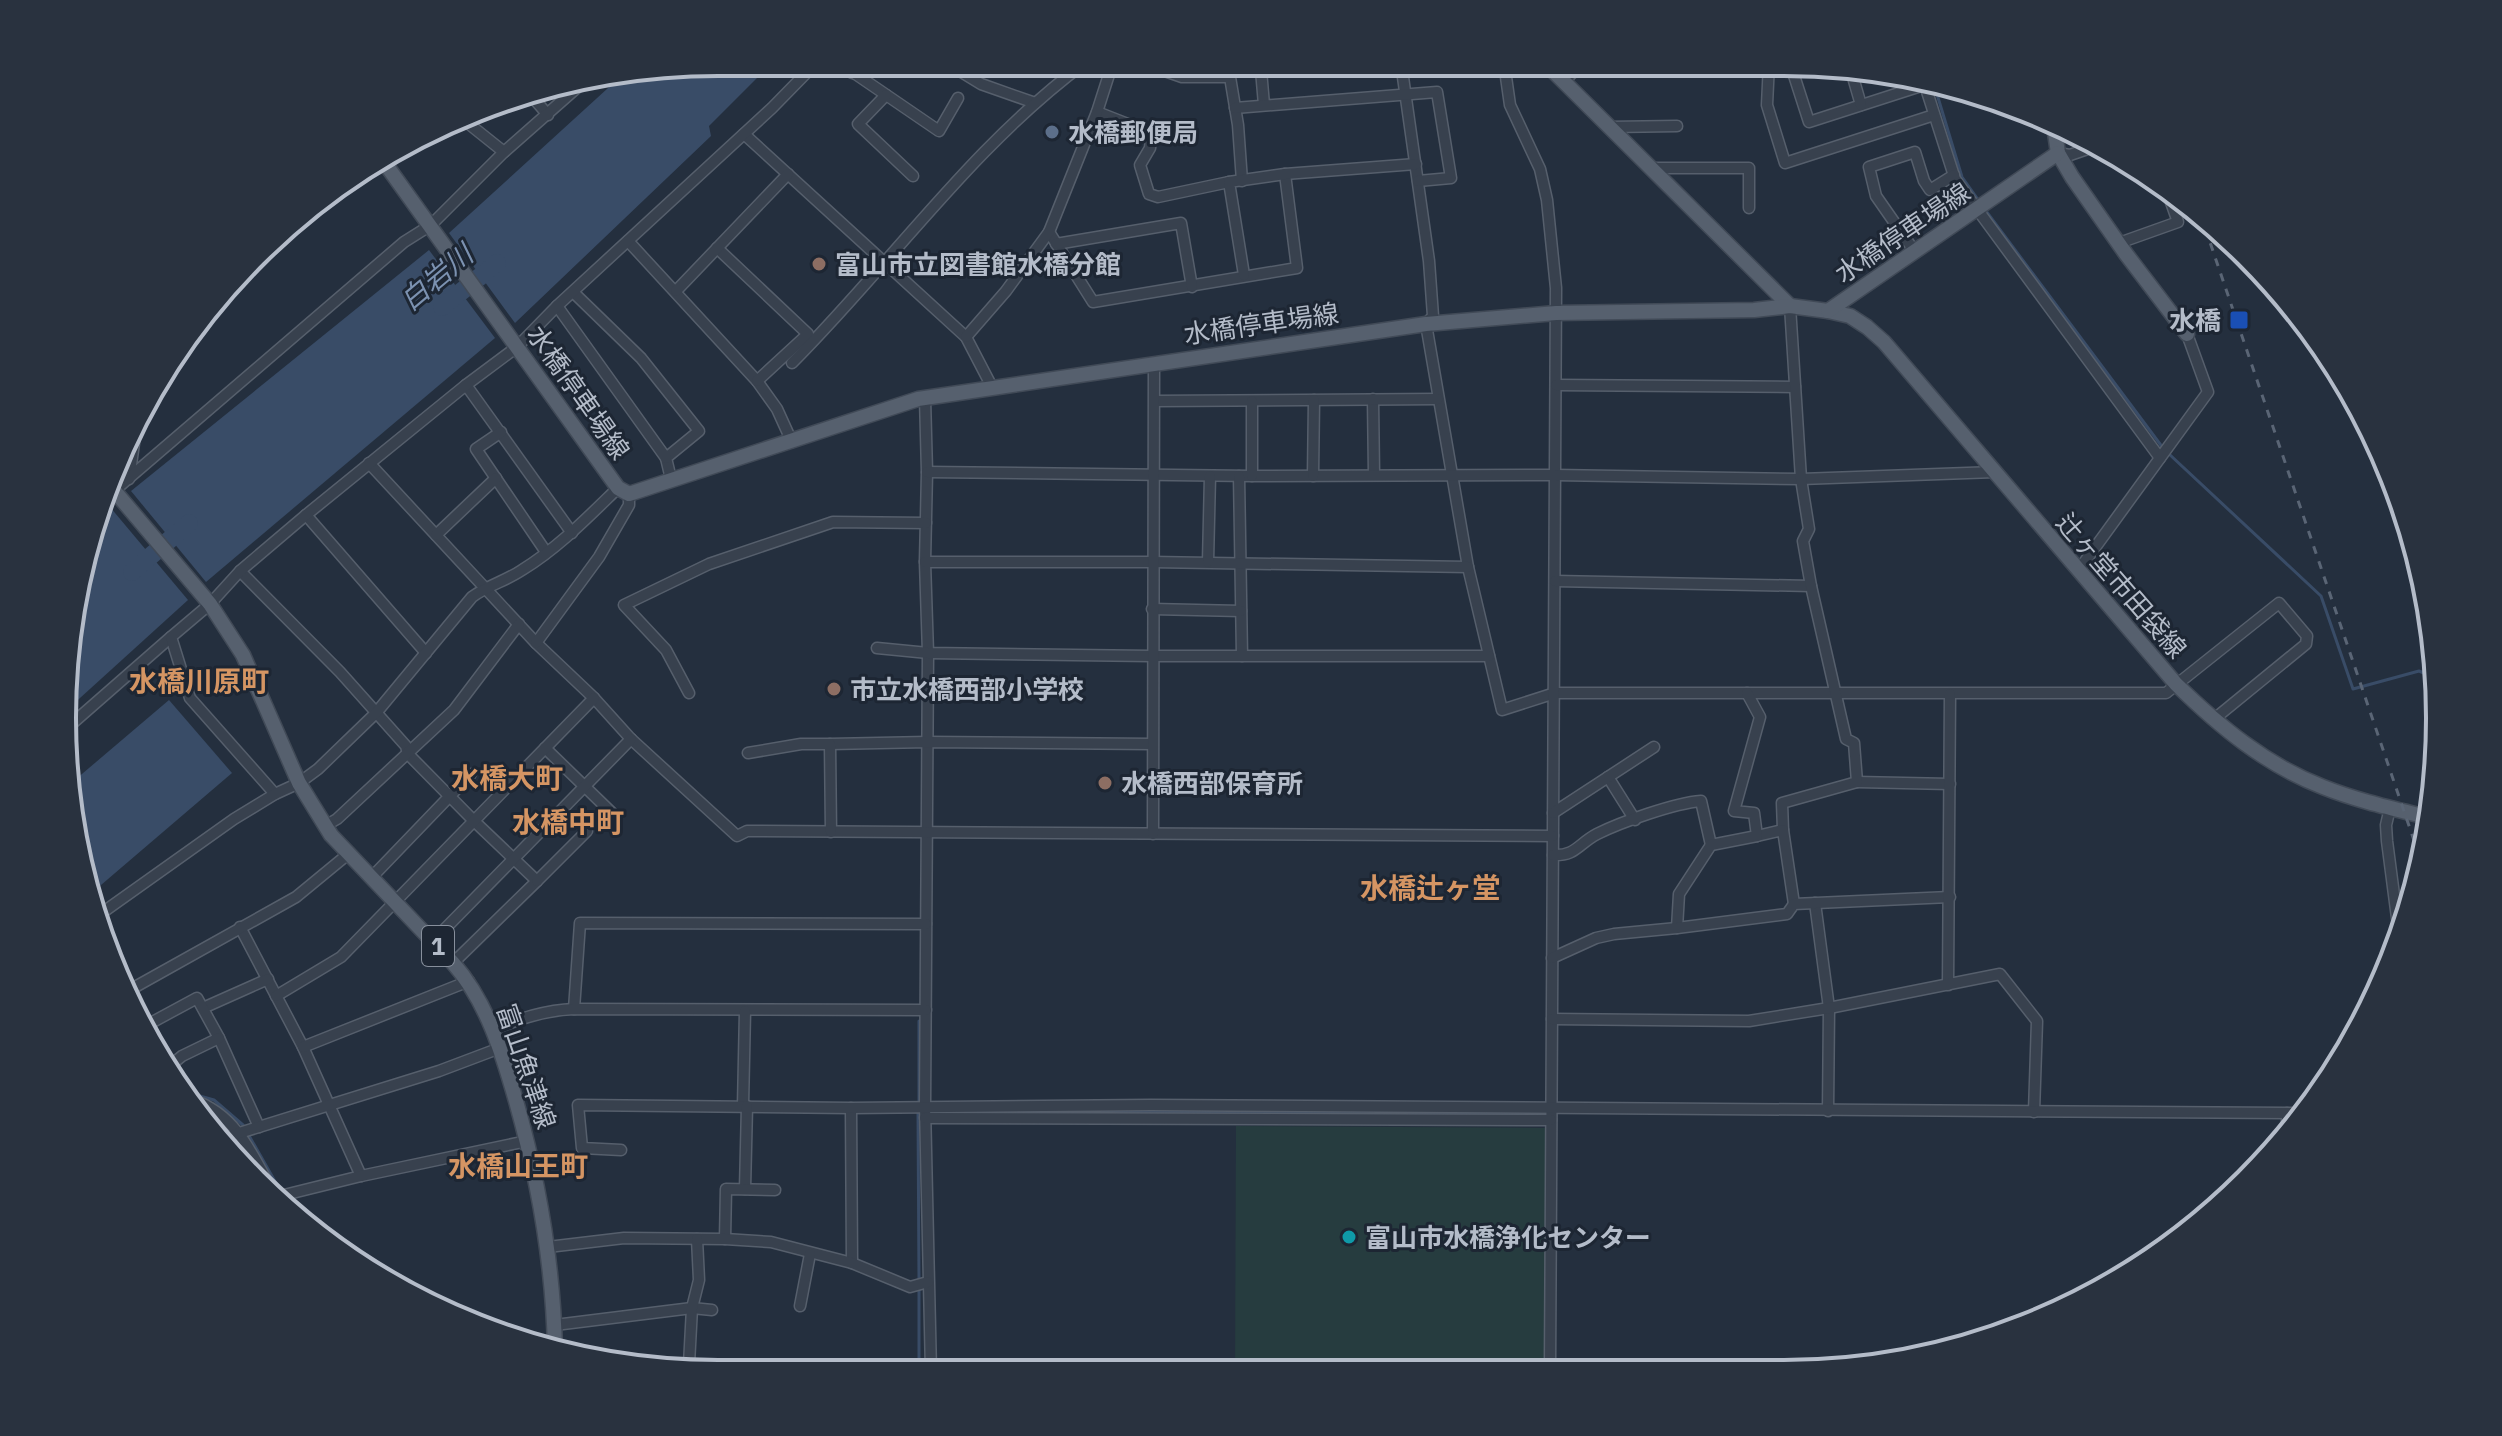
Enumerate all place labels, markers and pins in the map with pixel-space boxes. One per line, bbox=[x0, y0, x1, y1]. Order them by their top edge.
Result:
place label: 水橋郵便局 bbox=[1068, 115, 1198, 149]
marker: 水橋郵便局 bbox=[1043, 123, 1061, 141]
place label: 富山市立図書館水橋分館 bbox=[835, 247, 1121, 281]
marker: 富山市立図書館水橋分館 bbox=[810, 255, 828, 273]
place label: 水橋 bbox=[2169, 303, 2221, 337]
marker: 水橋 bbox=[2228, 309, 2250, 331]
place label: 市立水橋西部小学校 bbox=[850, 672, 1084, 706]
marker: 市立水橋西部小学校 bbox=[825, 680, 843, 698]
place label: 水橋西部保育所 bbox=[1121, 766, 1303, 800]
marker: 水橋西部保育所 bbox=[1096, 774, 1114, 792]
place label: 富山市水橋浄化センター bbox=[1365, 1220, 1651, 1254]
marker: 富山市水橋浄化センター bbox=[1340, 1228, 1358, 1246]

